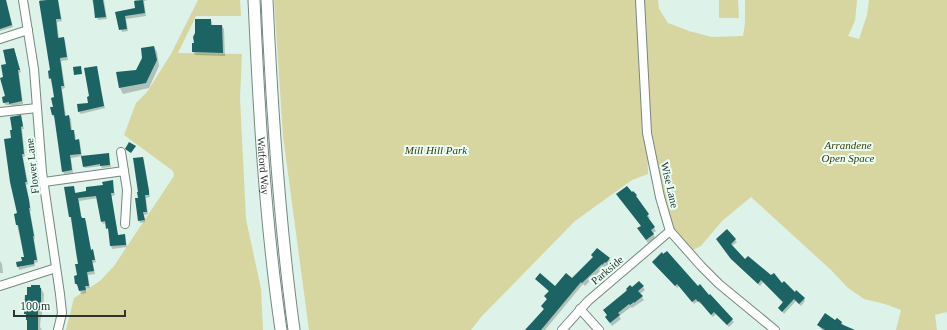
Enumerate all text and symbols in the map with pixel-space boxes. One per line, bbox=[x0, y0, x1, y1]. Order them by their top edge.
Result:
street label: Watford Way bbox=[255, 136, 272, 196]
street label: Flower Lane bbox=[23, 137, 41, 194]
park label: Arrandene Open Space bbox=[822, 139, 875, 164]
park label: Mill Hill Park bbox=[404, 144, 468, 156]
street label: Wise Lane bbox=[659, 161, 681, 209]
street label: Parkside bbox=[589, 253, 625, 287]
scale bar bbox=[14, 292, 125, 318]
text: 100 m bbox=[20, 299, 51, 313]

